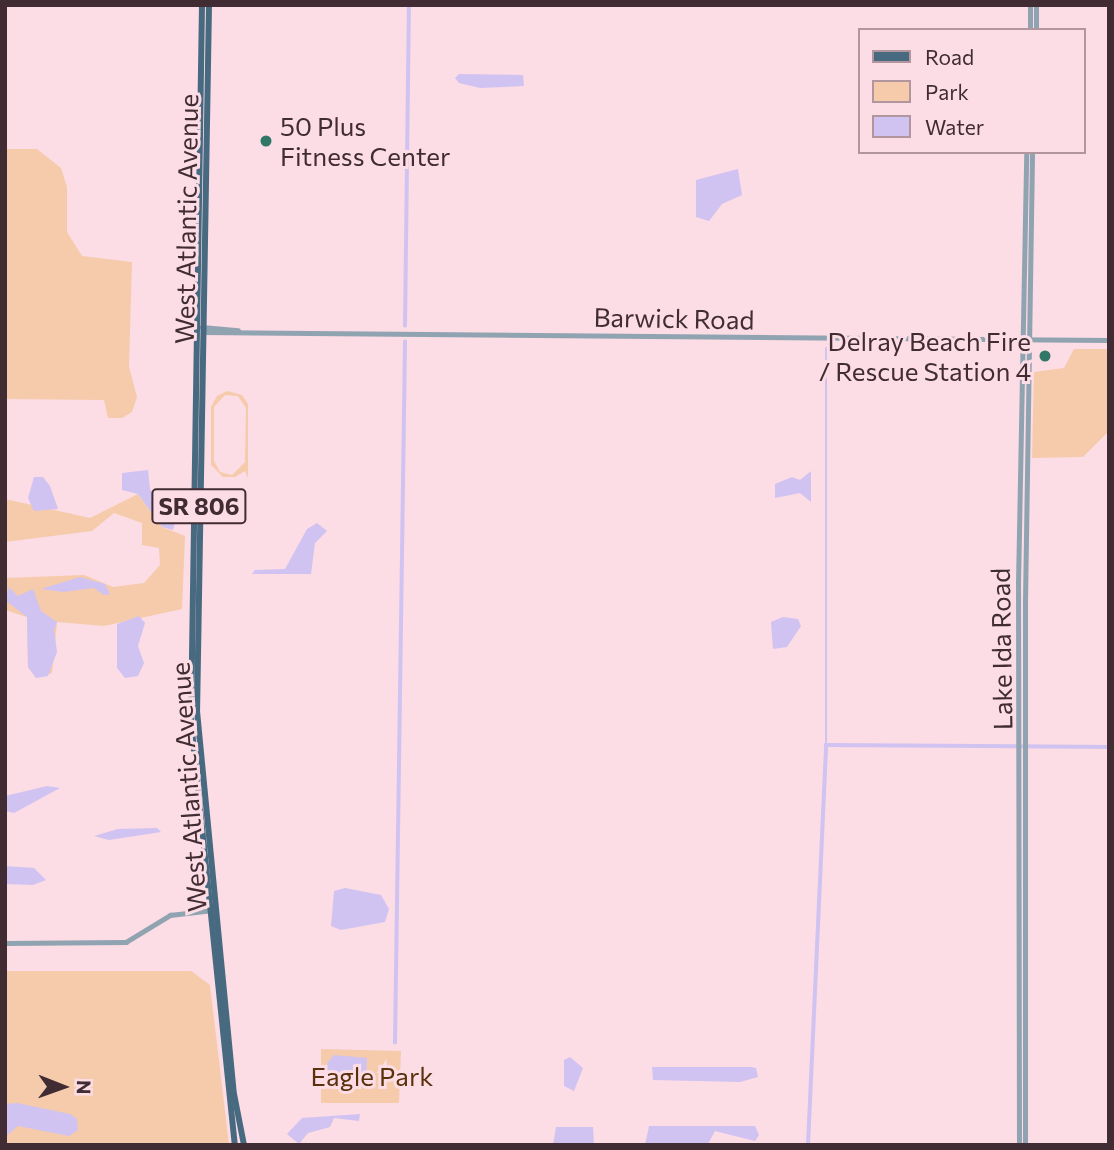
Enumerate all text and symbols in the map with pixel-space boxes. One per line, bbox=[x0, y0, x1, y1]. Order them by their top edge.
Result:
legend bbox=[858, 28, 1086, 154]
text: Road bbox=[925, 44, 974, 69]
text: Park bbox=[925, 79, 969, 104]
street label: West Atlantic Avenue bbox=[168, 94, 204, 344]
place label: 50 Plus Fitness Center bbox=[280, 110, 450, 172]
text: Water bbox=[925, 114, 984, 139]
marker: 50 Plus Fitness Center bbox=[258, 133, 274, 149]
street label: Barwick Road bbox=[593, 301, 755, 335]
place label: Delray Beach Fire / Rescue Station 4 bbox=[819, 325, 1031, 386]
marker: Delray Beach Fire / Rescue Station 4 bbox=[1037, 348, 1053, 364]
road number: SR 806 bbox=[150, 486, 248, 526]
street label: Lake Ida Road bbox=[984, 568, 1018, 730]
street label: West Atlantic Avenue bbox=[164, 661, 212, 913]
north arrow bbox=[28, 1052, 98, 1122]
park label: Eagle Park bbox=[311, 1060, 433, 1092]
text: N bbox=[73, 1080, 96, 1095]

